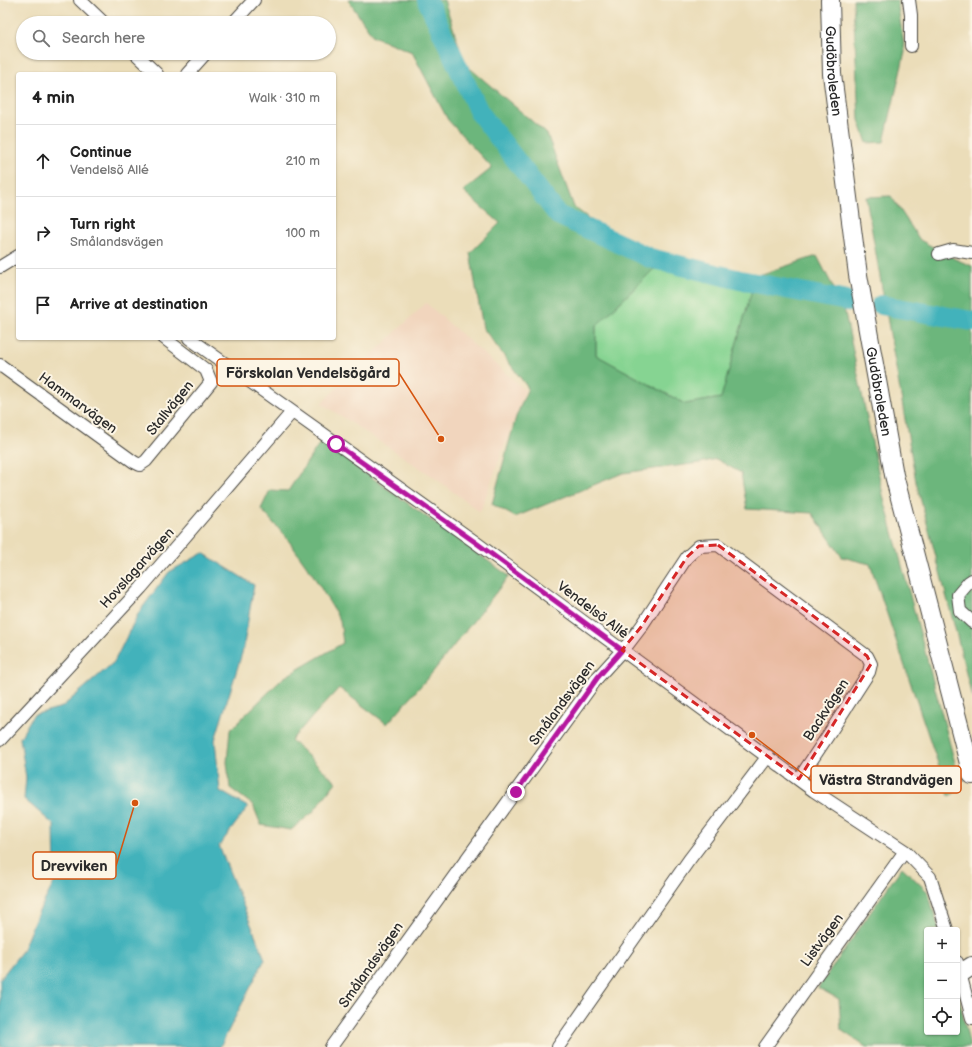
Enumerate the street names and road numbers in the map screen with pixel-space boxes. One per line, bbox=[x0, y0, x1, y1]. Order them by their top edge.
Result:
street label: Gudöbroleden bbox=[822, 26, 846, 117]
street label: Gudöbroleden bbox=[863, 345, 895, 438]
street label: Hammarvägen bbox=[35, 369, 121, 437]
street label: Stallvägen bbox=[143, 377, 197, 439]
street label: Hovslagarvägen bbox=[96, 524, 178, 612]
street label: Vendelsö Allé bbox=[554, 578, 632, 643]
street label: Smålandsvägen bbox=[526, 657, 598, 749]
street label: Backvägen bbox=[800, 676, 852, 744]
street label: Listvägen bbox=[797, 910, 847, 970]
street label: Smålandsvägen bbox=[335, 919, 407, 1011]

